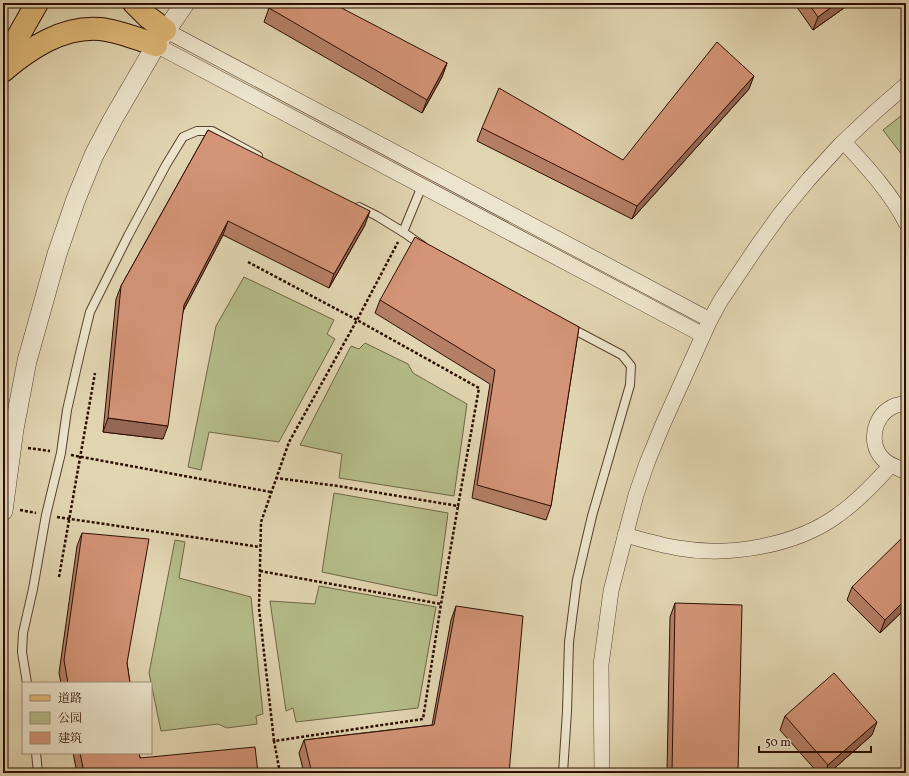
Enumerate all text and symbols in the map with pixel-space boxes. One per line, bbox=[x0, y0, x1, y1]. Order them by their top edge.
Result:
legend bbox=[22, 682, 152, 754]
text: 道路 bbox=[58, 691, 82, 707]
text: 公园 bbox=[58, 711, 82, 727]
scale bar bbox=[759, 728, 871, 754]
text: 建筑 bbox=[58, 731, 82, 747]
text: 50 m bbox=[765, 735, 791, 751]

